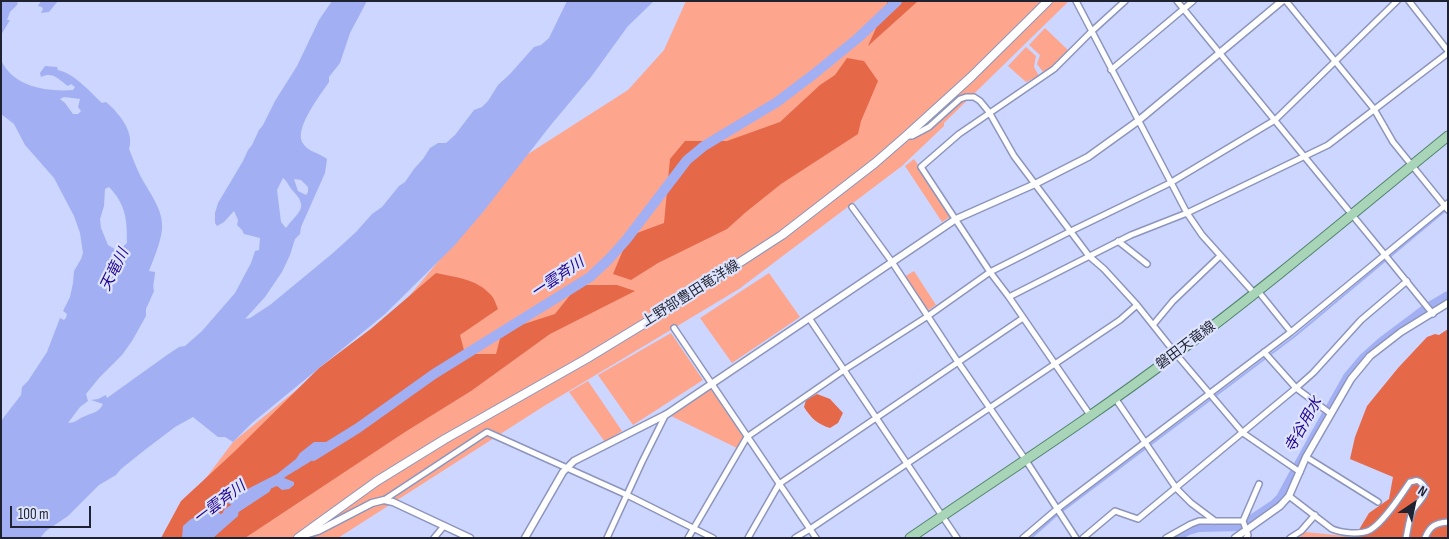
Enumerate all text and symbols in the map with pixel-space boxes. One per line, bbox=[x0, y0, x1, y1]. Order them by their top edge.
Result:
water label: 天竜川 bbox=[97, 246, 133, 294]
water label: 一雲斉川 bbox=[528, 254, 588, 302]
street label: 上野部豊田竜洋線 bbox=[639, 257, 743, 331]
street label: 磐田天竜線 bbox=[1153, 318, 1219, 374]
water label: 寺谷用水 bbox=[1282, 394, 1326, 456]
water label: 一雲斉川 bbox=[191, 478, 249, 528]
north arrow bbox=[1389, 479, 1439, 529]
text: N bbox=[1415, 482, 1431, 500]
scale bar bbox=[12, 496, 94, 528]
text: 100 m bbox=[18, 505, 49, 524]

